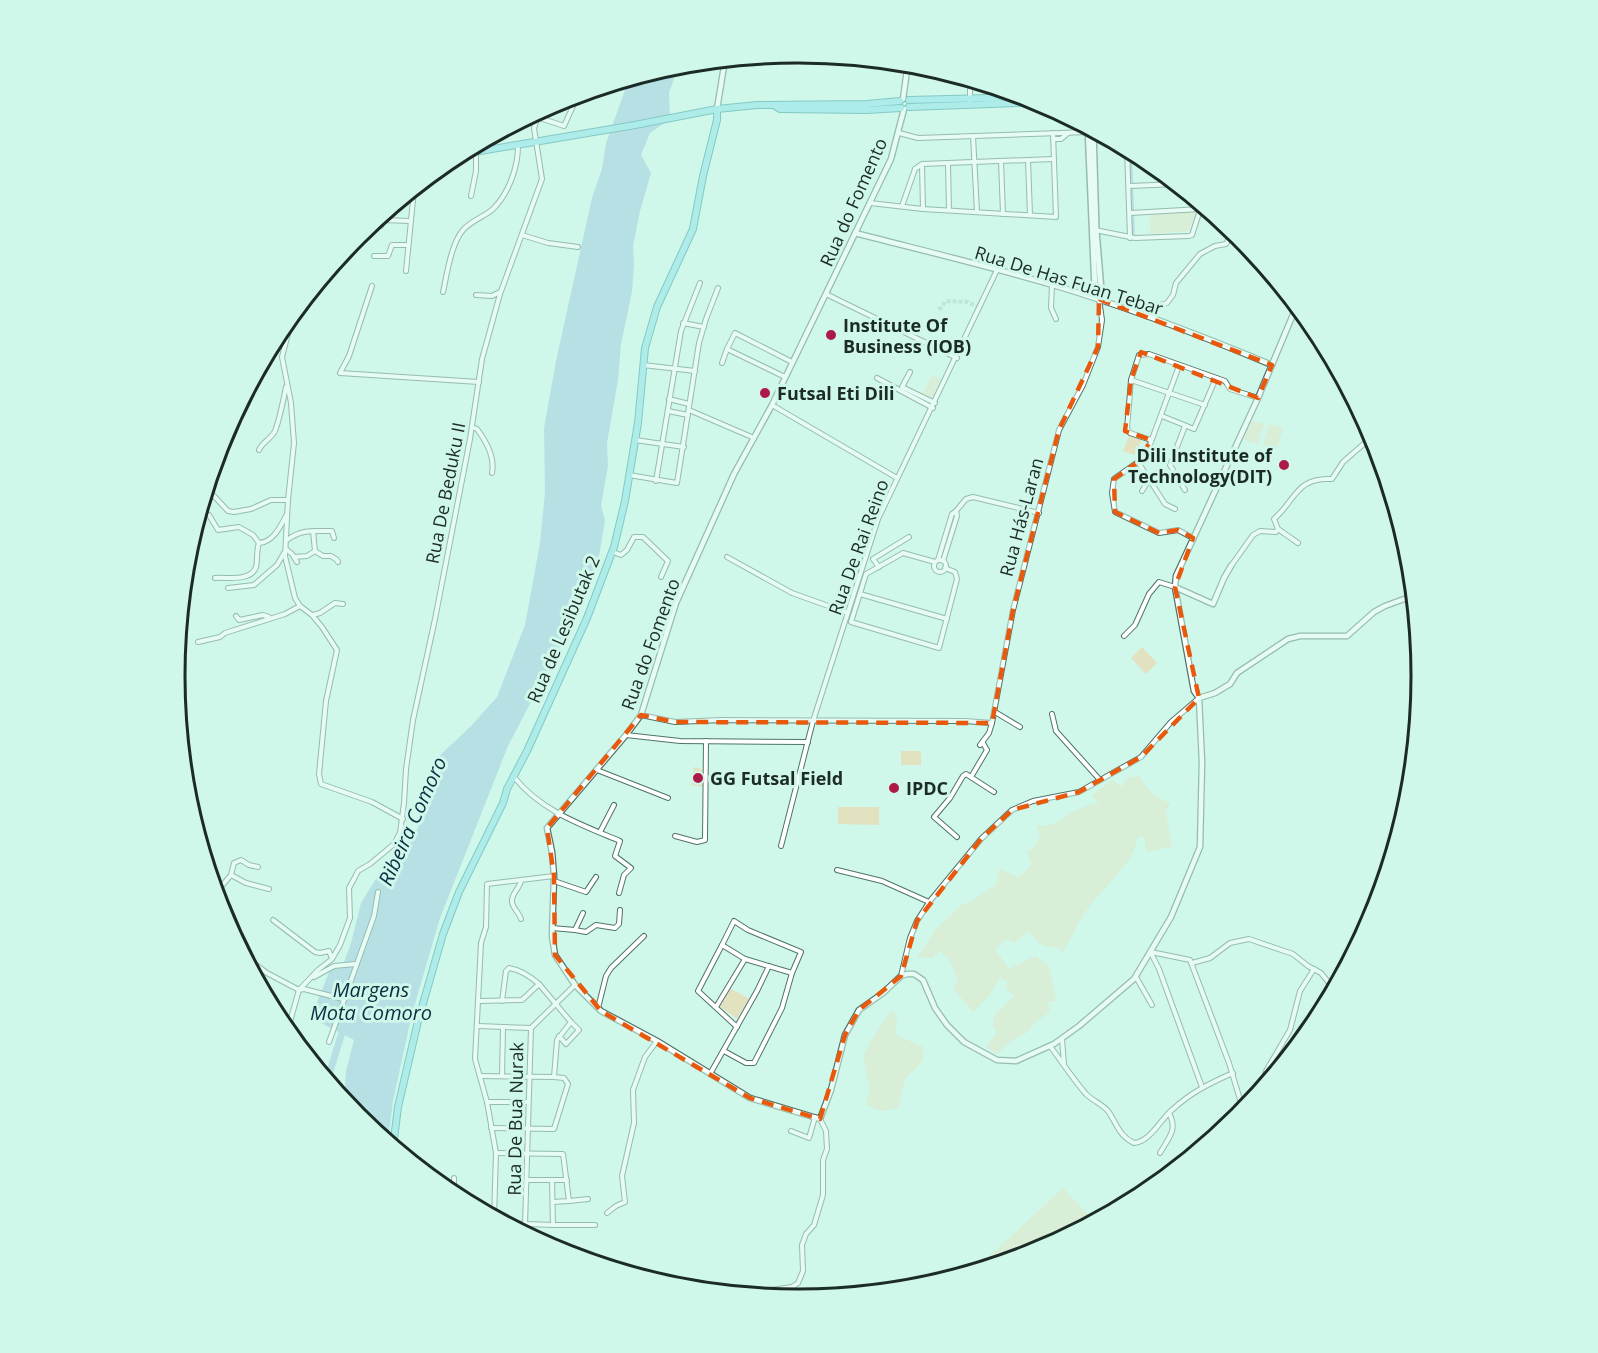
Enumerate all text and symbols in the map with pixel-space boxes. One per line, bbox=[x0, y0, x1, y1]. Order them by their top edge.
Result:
street label: Rua do Fomento bbox=[814, 134, 892, 270]
street label: Rua De Has Fuan Tebar bbox=[972, 240, 1167, 320]
place label: Institute Of Business (IOB) bbox=[843, 313, 971, 358]
marker: Institute Of Business (IOB) bbox=[824, 328, 838, 342]
place label: Futsal Eti Dili bbox=[777, 381, 894, 405]
marker: Futsal Eti Dili bbox=[758, 386, 772, 400]
street label: Rua De Beduku II bbox=[420, 420, 470, 566]
place label: Dili Institute of Technology(DIT) bbox=[1128, 443, 1273, 488]
street label: Rua Hás-Laran bbox=[994, 455, 1048, 579]
marker: Dili Institute of Technology(DIT) bbox=[1277, 458, 1291, 472]
street label: Rua De Rai Reino bbox=[822, 476, 894, 618]
street label: Rua de Lesibutak 2 bbox=[521, 552, 605, 706]
street label: Rua do Fomento bbox=[615, 575, 685, 713]
water label: Ribeira Comoro bbox=[372, 752, 452, 890]
place label: GG Futsal Field bbox=[710, 766, 843, 790]
marker: GG Futsal Field bbox=[691, 771, 705, 785]
place label: IPDC bbox=[906, 776, 948, 800]
marker: IPDC bbox=[887, 781, 901, 795]
water label: Margens Mota Comoro bbox=[310, 976, 432, 1026]
street label: Rua De Bua Nurak bbox=[502, 1042, 528, 1196]

